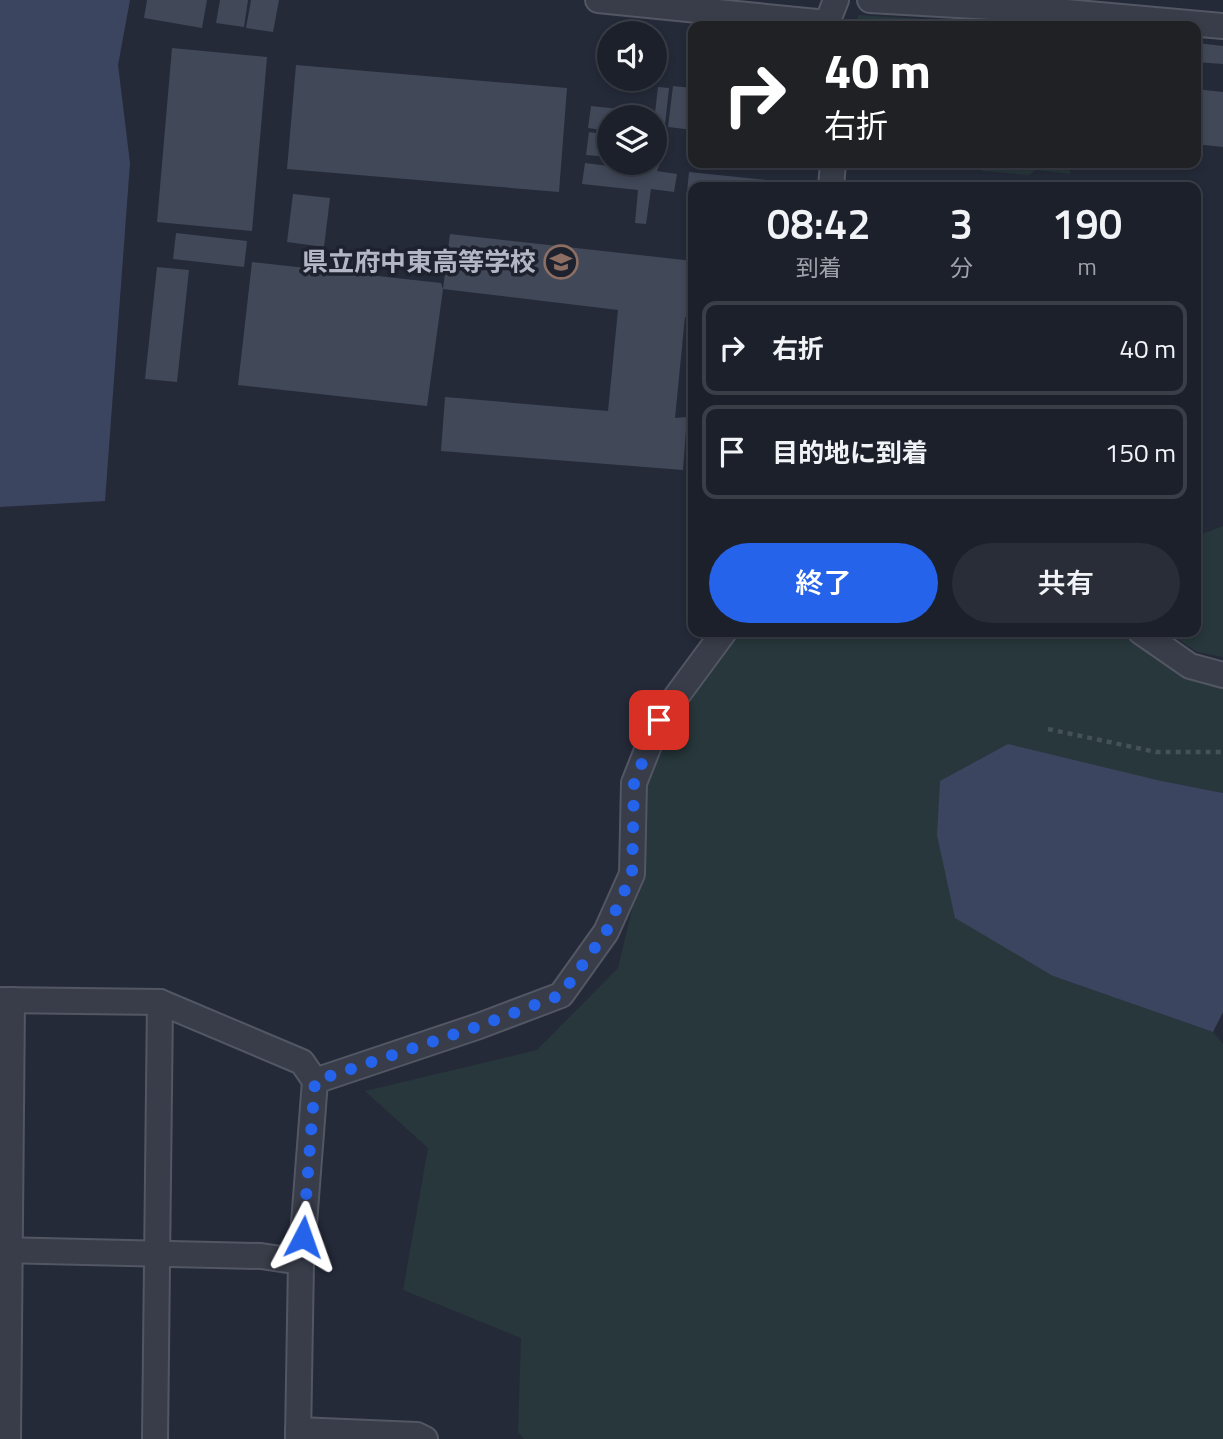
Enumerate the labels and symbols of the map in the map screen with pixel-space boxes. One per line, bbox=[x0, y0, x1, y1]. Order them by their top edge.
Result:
place label: 県立府中東高等学校 bbox=[302, 242, 536, 281]
school or university icon: 県立府中東高等学校 bbox=[542, 243, 580, 281]
pin bbox=[629, 690, 689, 750]
position arrow bbox=[266, 1200, 340, 1274]

